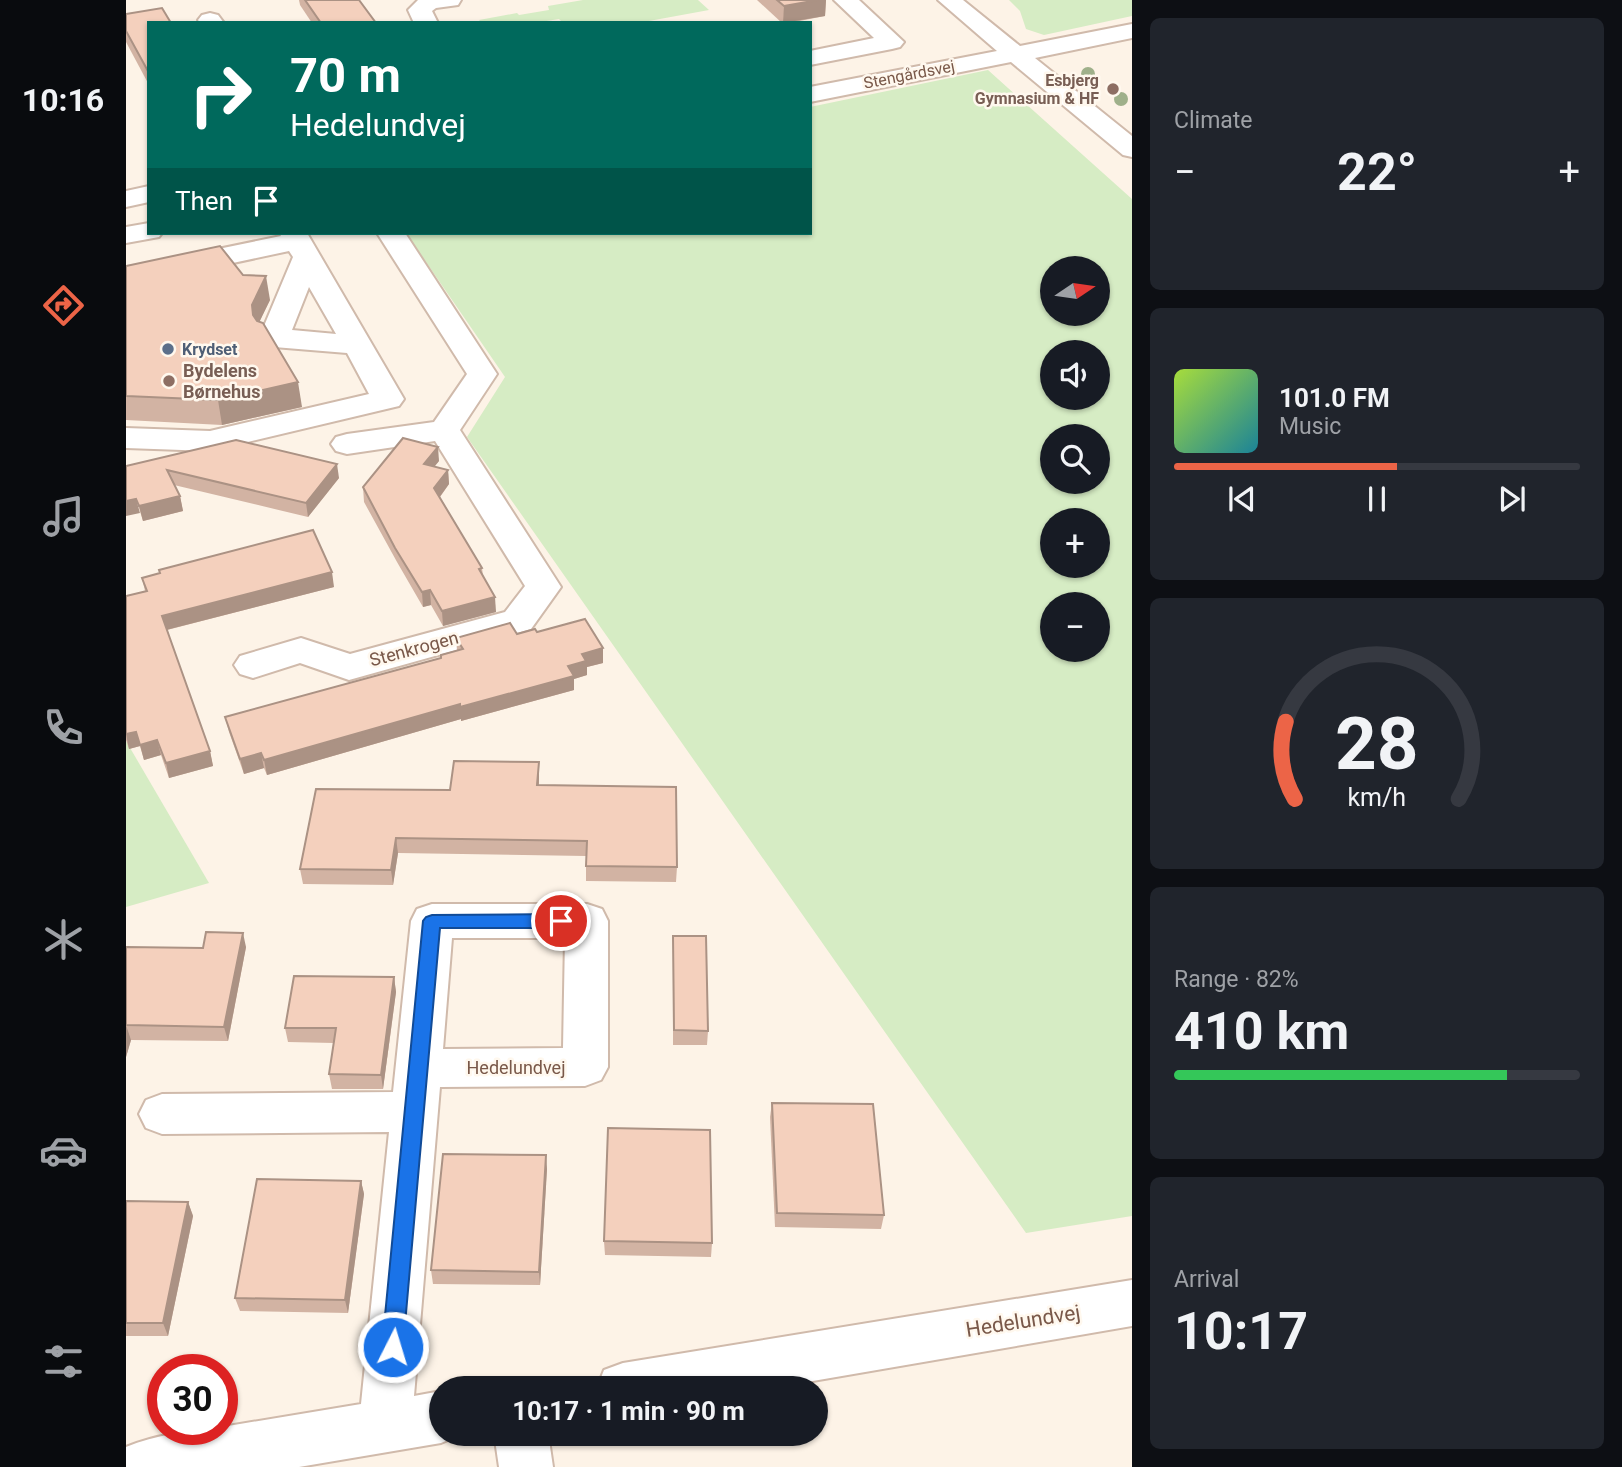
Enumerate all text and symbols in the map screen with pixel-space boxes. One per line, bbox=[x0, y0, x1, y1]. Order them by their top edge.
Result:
text: 70 m bbox=[290, 47, 401, 104]
icon: right bbox=[175, 49, 266, 140]
street label: Stengårdsvej bbox=[862, 56, 956, 93]
place label: Esbjerg Gymnasium & HF bbox=[975, 71, 1099, 108]
text: 10:16 bbox=[22, 81, 104, 119]
marker: Esbjerg Gymnasium & HF bbox=[1105, 81, 1121, 97]
text: Hedelundvej bbox=[290, 106, 466, 144]
text: Climate bbox=[1174, 107, 1253, 134]
text: 22° bbox=[1337, 142, 1417, 203]
text: − bbox=[1174, 150, 1196, 194]
text: + bbox=[1558, 150, 1580, 194]
icon: arrive bbox=[247, 182, 285, 220]
text: Then bbox=[175, 186, 233, 216]
north arrow bbox=[1040, 256, 1110, 326]
map controls bbox=[1040, 256, 1110, 662]
icon: directions bbox=[39, 281, 88, 330]
place label: Krydset bbox=[182, 340, 238, 359]
button: sound bbox=[1040, 340, 1110, 410]
marker: Krydset bbox=[160, 341, 176, 357]
place label: Bydelens Børnehus bbox=[183, 360, 260, 402]
marker: Bydelens Børnehus bbox=[161, 373, 177, 389]
text: 101.0 FM bbox=[1279, 383, 1390, 413]
text: Music bbox=[1279, 413, 1341, 440]
button: search bbox=[1040, 424, 1110, 494]
icon: previous bbox=[1223, 480, 1261, 518]
icon: pause bbox=[1358, 480, 1396, 518]
icon: next bbox=[1493, 480, 1531, 518]
icon: music bbox=[39, 492, 88, 541]
button: + bbox=[1040, 508, 1110, 578]
button: − bbox=[1040, 592, 1110, 662]
street label: Stenkrogen bbox=[367, 627, 461, 670]
text: 28 bbox=[1335, 702, 1419, 788]
icon: phone bbox=[39, 703, 88, 752]
text: km/h bbox=[1348, 783, 1406, 812]
pin bbox=[531, 891, 591, 951]
icon: arrive bbox=[542, 902, 580, 940]
icon: climate bbox=[39, 915, 88, 964]
text: Range · 82% bbox=[1174, 966, 1299, 993]
text: 410 km bbox=[1174, 1001, 1349, 1062]
street label: Hedelundvej bbox=[467, 1057, 565, 1078]
icon: car bbox=[39, 1126, 88, 1175]
text: Arrival bbox=[1174, 1266, 1239, 1293]
street label: Hedelundvej bbox=[964, 1300, 1082, 1342]
text: 10:17 bbox=[1174, 1301, 1308, 1362]
position arrow bbox=[356, 1310, 430, 1384]
icon: filters bbox=[39, 1337, 88, 1386]
speed limit sign: 30 bbox=[147, 1354, 238, 1445]
text: 10:17 · 1 min · 90 m bbox=[512, 1396, 745, 1426]

